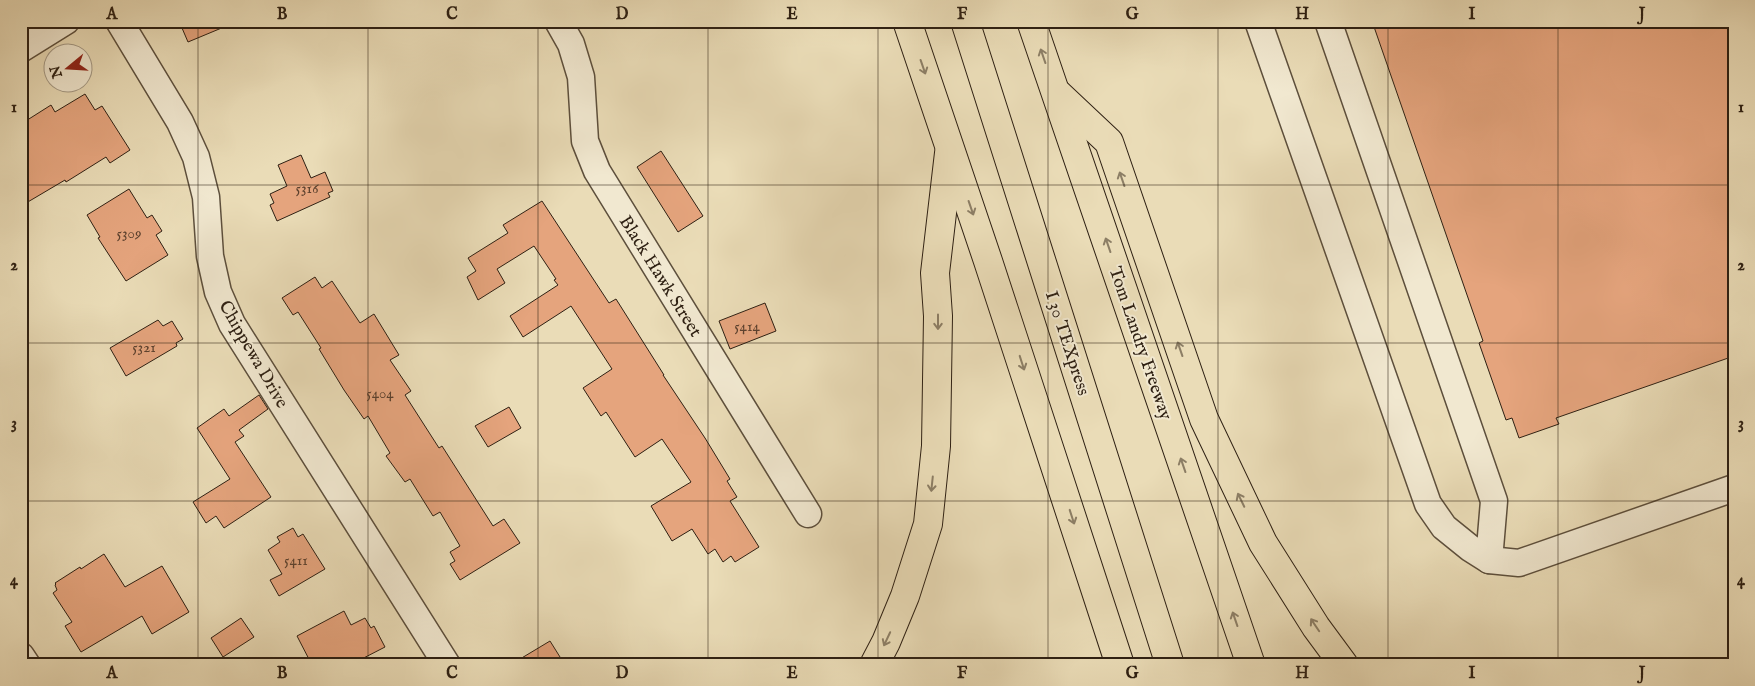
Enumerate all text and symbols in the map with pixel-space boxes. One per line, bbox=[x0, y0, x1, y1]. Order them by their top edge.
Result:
text: A bbox=[106, 5, 119, 25]
text: B bbox=[277, 5, 288, 25]
text: C bbox=[446, 5, 458, 25]
text: D bbox=[616, 5, 629, 25]
text: E bbox=[786, 5, 798, 25]
text: F bbox=[957, 5, 968, 25]
text: G bbox=[1126, 5, 1139, 25]
text: H bbox=[1295, 5, 1309, 25]
text: I bbox=[1469, 5, 1476, 25]
text: J bbox=[1637, 5, 1646, 25]
north arrow bbox=[42, 42, 92, 92]
one-way arrow bbox=[1038, 49, 1047, 65]
one-way arrow bbox=[919, 59, 928, 75]
text: N bbox=[46, 63, 67, 81]
text: 1 bbox=[11, 98, 17, 118]
text: 1 bbox=[1738, 98, 1744, 118]
one-way arrow bbox=[1116, 171, 1126, 187]
house number: 5316 bbox=[296, 179, 319, 198]
one-way arrow bbox=[967, 200, 976, 216]
street label: Black Hawk Street bbox=[613, 212, 706, 342]
house number: 5309 bbox=[117, 224, 141, 243]
one-way arrow bbox=[1102, 237, 1112, 253]
text: 2 bbox=[10, 256, 18, 276]
text: 2 bbox=[1737, 256, 1745, 276]
street label: Tom Landry Freeway bbox=[1103, 264, 1177, 423]
street label: I 30 TEXpress bbox=[1039, 288, 1094, 399]
street label: Chippewa Drive bbox=[213, 297, 293, 413]
one-way arrow bbox=[933, 314, 943, 330]
house number: 5414 bbox=[734, 317, 760, 336]
house number: 5321 bbox=[132, 338, 156, 357]
one-way arrow bbox=[1175, 342, 1184, 358]
one-way arrow bbox=[1017, 354, 1027, 370]
house number: 5404 bbox=[366, 384, 394, 403]
text: 3 bbox=[11, 414, 17, 434]
text: 3 bbox=[1738, 414, 1744, 434]
one-way arrow bbox=[1178, 458, 1187, 473]
one-way arrow bbox=[927, 476, 937, 492]
one-way arrow bbox=[1236, 492, 1246, 507]
one-way arrow bbox=[1067, 509, 1077, 525]
house number: 5411 bbox=[284, 551, 308, 570]
text: 4 bbox=[10, 571, 19, 591]
text: 4 bbox=[1737, 571, 1746, 591]
one-way arrow bbox=[1230, 611, 1240, 627]
one-way arrow bbox=[1310, 619, 1320, 633]
one-way arrow bbox=[882, 631, 891, 646]
text: A bbox=[106, 664, 119, 684]
text: B bbox=[277, 664, 288, 684]
text: C bbox=[446, 664, 458, 684]
text: D bbox=[616, 664, 629, 684]
text: E bbox=[786, 664, 798, 684]
text: F bbox=[957, 664, 968, 684]
text: G bbox=[1126, 664, 1139, 684]
text: H bbox=[1295, 664, 1309, 684]
text: I bbox=[1469, 664, 1476, 684]
text: J bbox=[1637, 664, 1646, 684]

